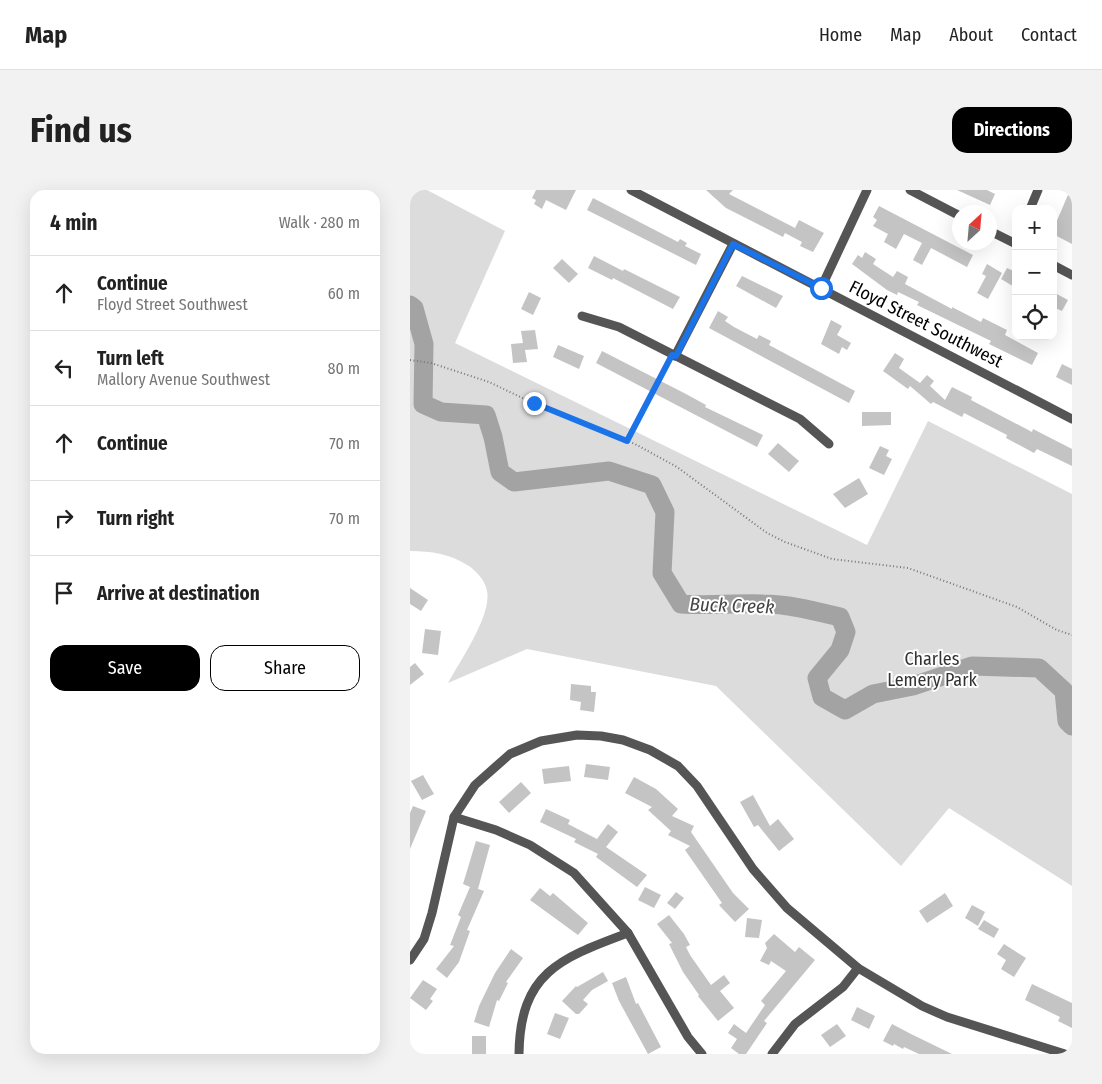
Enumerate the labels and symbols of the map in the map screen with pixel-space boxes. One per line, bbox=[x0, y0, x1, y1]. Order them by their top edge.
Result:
north arrow bbox=[952, 205, 997, 250]
street label: Floyd Street Southwest bbox=[845, 276, 1007, 372]
route start bbox=[810, 277, 833, 300]
route end bbox=[523, 392, 546, 415]
water label: Buck Creek bbox=[689, 593, 775, 618]
park label: Charles Lemery Park bbox=[887, 648, 977, 691]

